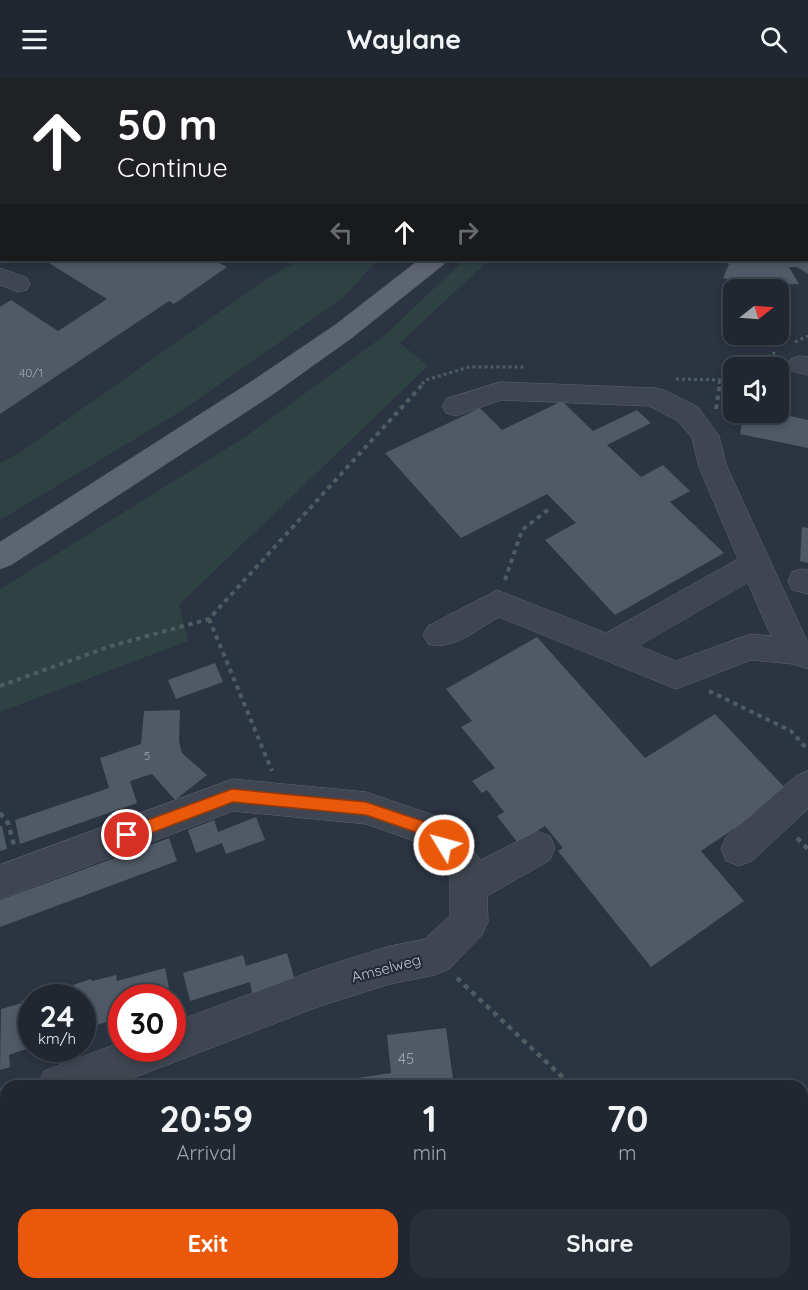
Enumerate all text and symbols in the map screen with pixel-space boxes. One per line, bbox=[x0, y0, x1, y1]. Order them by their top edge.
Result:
text: Waylane bbox=[347, 22, 461, 56]
icon: menu bbox=[18, 23, 51, 56]
icon: search bbox=[757, 23, 790, 56]
text: 50 m bbox=[117, 98, 217, 151]
icon: ahead bbox=[18, 102, 96, 180]
text: Continue bbox=[117, 150, 228, 184]
icon: left bbox=[325, 216, 358, 249]
icon: ahead bbox=[388, 216, 421, 249]
icon: right bbox=[451, 216, 484, 249]
north arrow bbox=[723, 279, 789, 345]
map controls bbox=[723, 279, 789, 423]
button: sound bbox=[723, 357, 789, 423]
house number: 40/1 bbox=[19, 365, 43, 380]
house number: 5 bbox=[144, 748, 150, 763]
pin bbox=[101, 809, 152, 860]
position arrow bbox=[412, 813, 476, 877]
icon: arrive bbox=[110, 818, 143, 851]
street label: Amselweg bbox=[349, 950, 423, 986]
speed limit sign: 30 bbox=[108, 984, 186, 1062]
text: 24 bbox=[40, 997, 74, 1035]
text: km/h bbox=[38, 1029, 76, 1048]
house number: 45 bbox=[398, 1049, 414, 1068]
text: 20:59 bbox=[160, 1096, 253, 1141]
text: 1 bbox=[423, 1096, 437, 1141]
text: 70 bbox=[606, 1096, 648, 1141]
text: Arrival bbox=[176, 1140, 236, 1165]
text: min bbox=[413, 1140, 447, 1165]
text: m bbox=[618, 1140, 637, 1165]
button: Exit bbox=[18, 1209, 398, 1278]
button: Share bbox=[410, 1209, 790, 1278]

